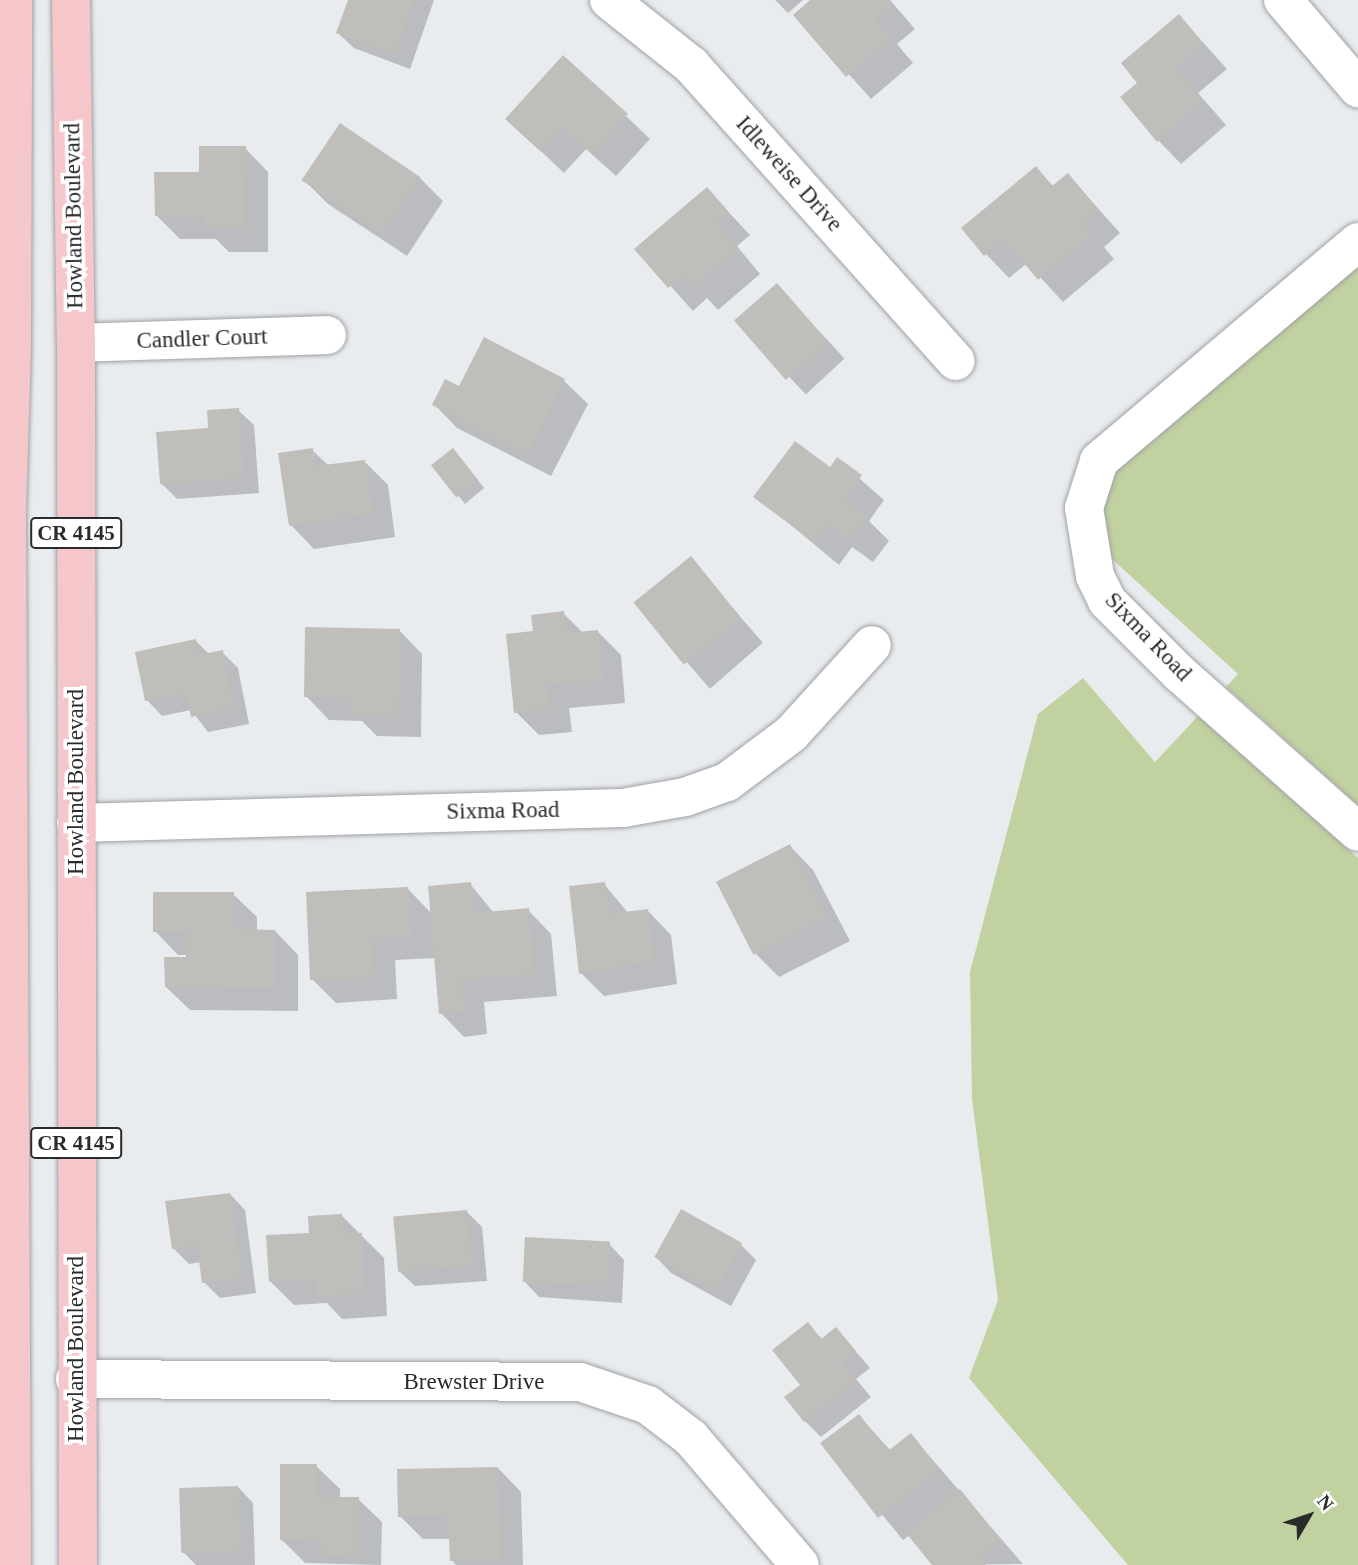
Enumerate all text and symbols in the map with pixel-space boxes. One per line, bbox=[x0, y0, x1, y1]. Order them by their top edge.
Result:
street label: Idleweise Drive bbox=[730, 110, 848, 238]
street label: Howland Boulevard bbox=[59, 123, 89, 309]
street label: Candler Court bbox=[136, 323, 268, 355]
road number: CR 4145 bbox=[29, 516, 123, 550]
street label: Sixma Road bbox=[1099, 587, 1197, 687]
street label: Howland Boulevard bbox=[62, 689, 90, 875]
street label: Sixma Road bbox=[446, 796, 560, 826]
road number: CR 4145 bbox=[29, 1126, 123, 1160]
street label: Howland Boulevard bbox=[62, 1256, 90, 1442]
street label: Brewster Drive bbox=[403, 1368, 545, 1396]
north arrow bbox=[1274, 1481, 1344, 1551]
text: N bbox=[1313, 1491, 1338, 1514]

